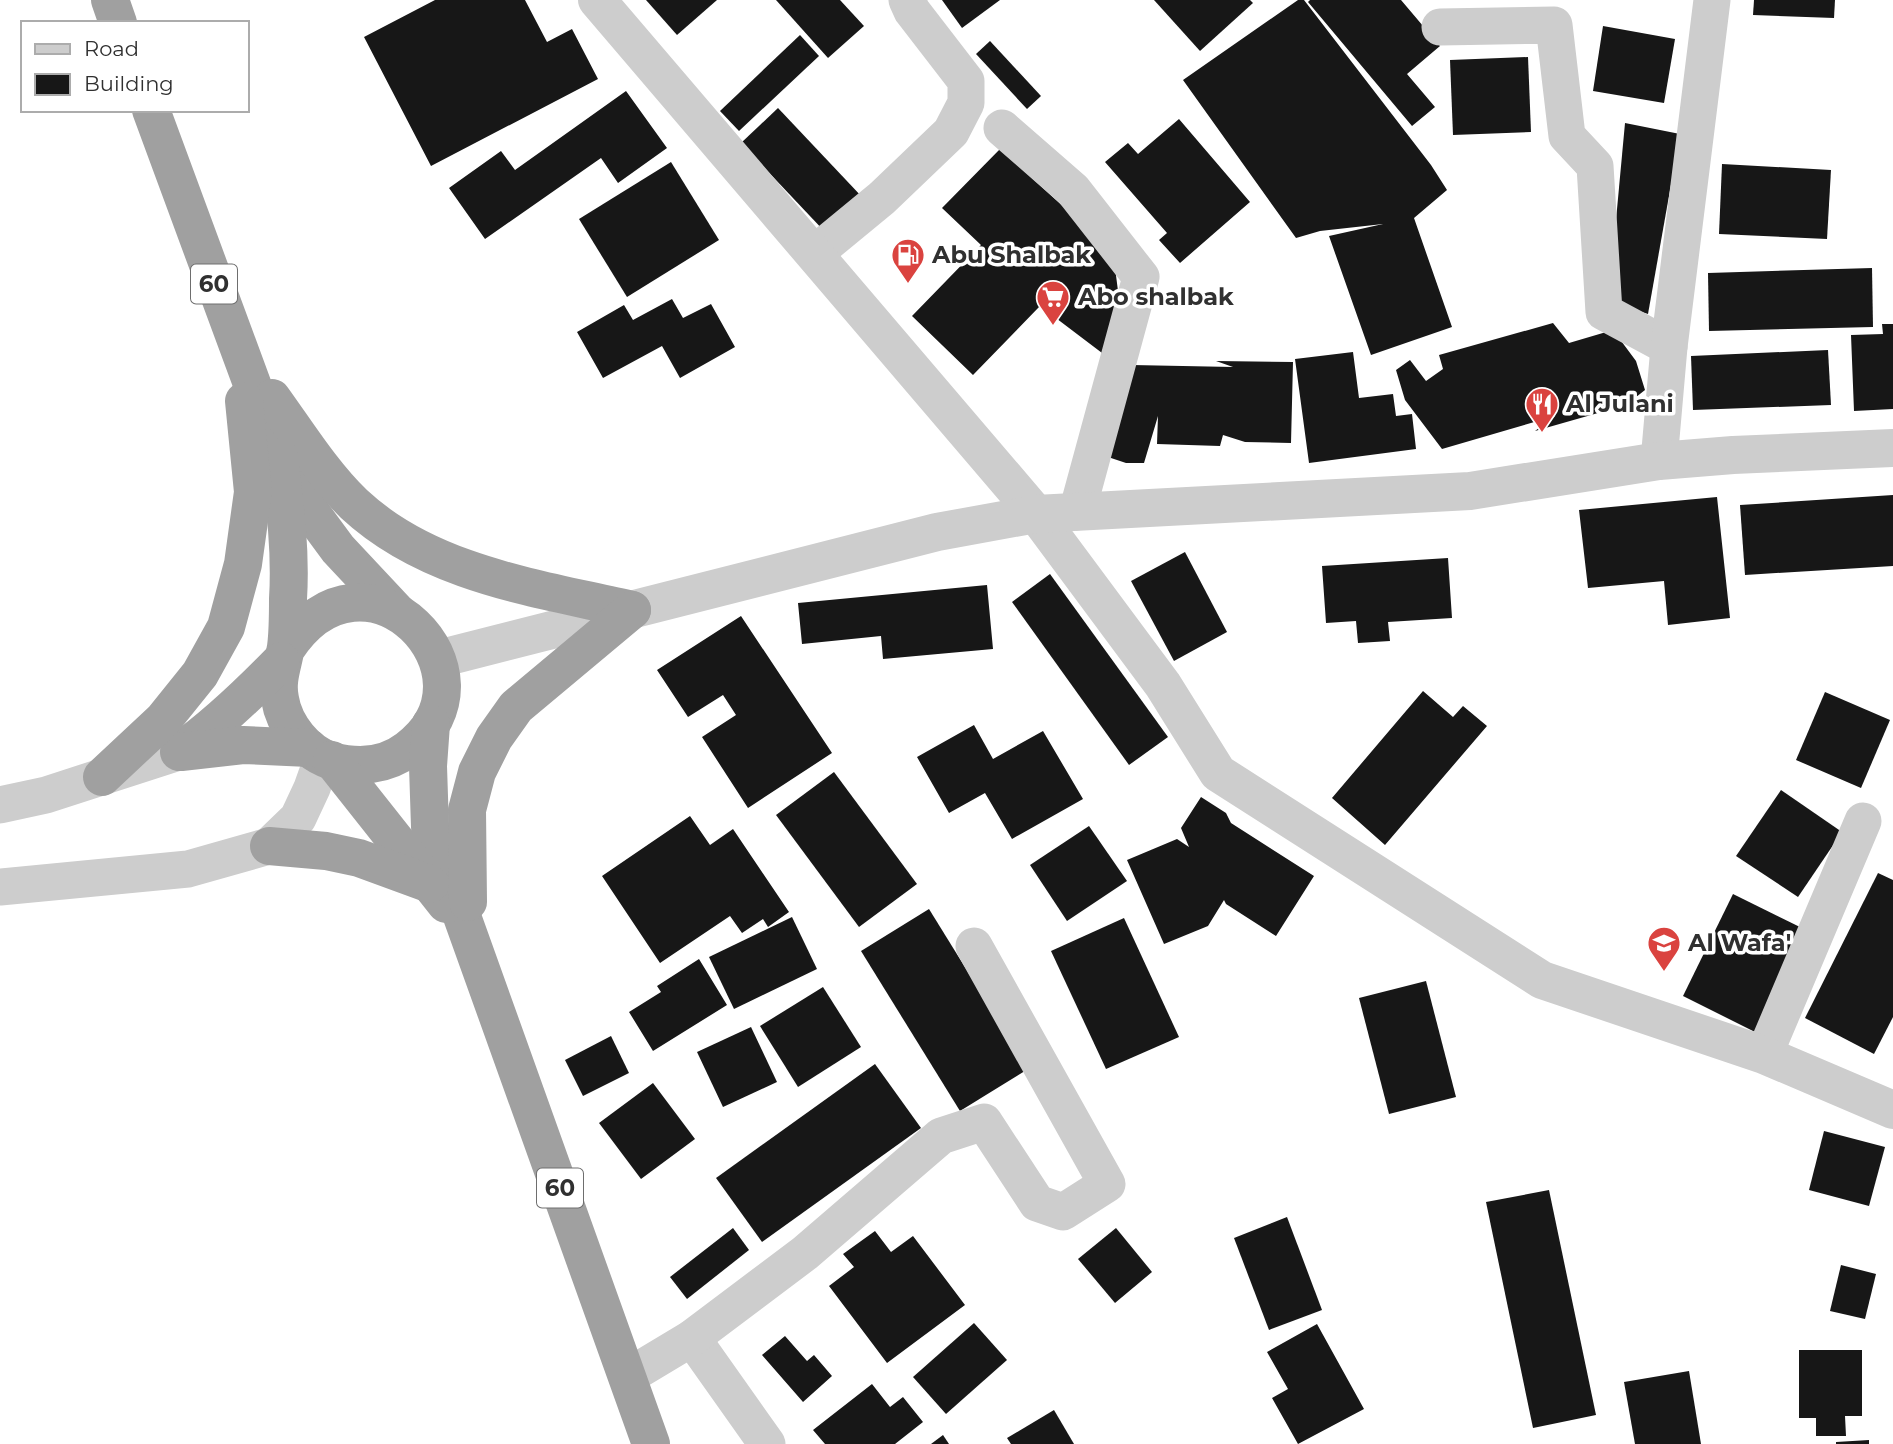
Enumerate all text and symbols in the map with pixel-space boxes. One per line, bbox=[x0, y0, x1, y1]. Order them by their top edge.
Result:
legend bbox=[21, 21, 248, 112]
text: Road bbox=[84, 36, 139, 61]
text: Building bbox=[84, 71, 174, 96]
fuel station icon: Abu Shalbak bbox=[889, 236, 927, 285]
place label: Abu Shalbak bbox=[931, 240, 1091, 269]
road number: 60 bbox=[191, 264, 237, 304]
supermarket icon: Abo shalbak bbox=[1034, 278, 1072, 327]
place label: Abo shalbak bbox=[1077, 282, 1234, 311]
restaurant icon: Al Julani bbox=[1523, 385, 1561, 434]
place label: Al Julani bbox=[1565, 389, 1674, 418]
school or university icon: Al Wafa' bbox=[1645, 924, 1683, 973]
place label: Al Wafa' bbox=[1687, 928, 1791, 957]
road number: 60 bbox=[537, 1168, 583, 1208]

